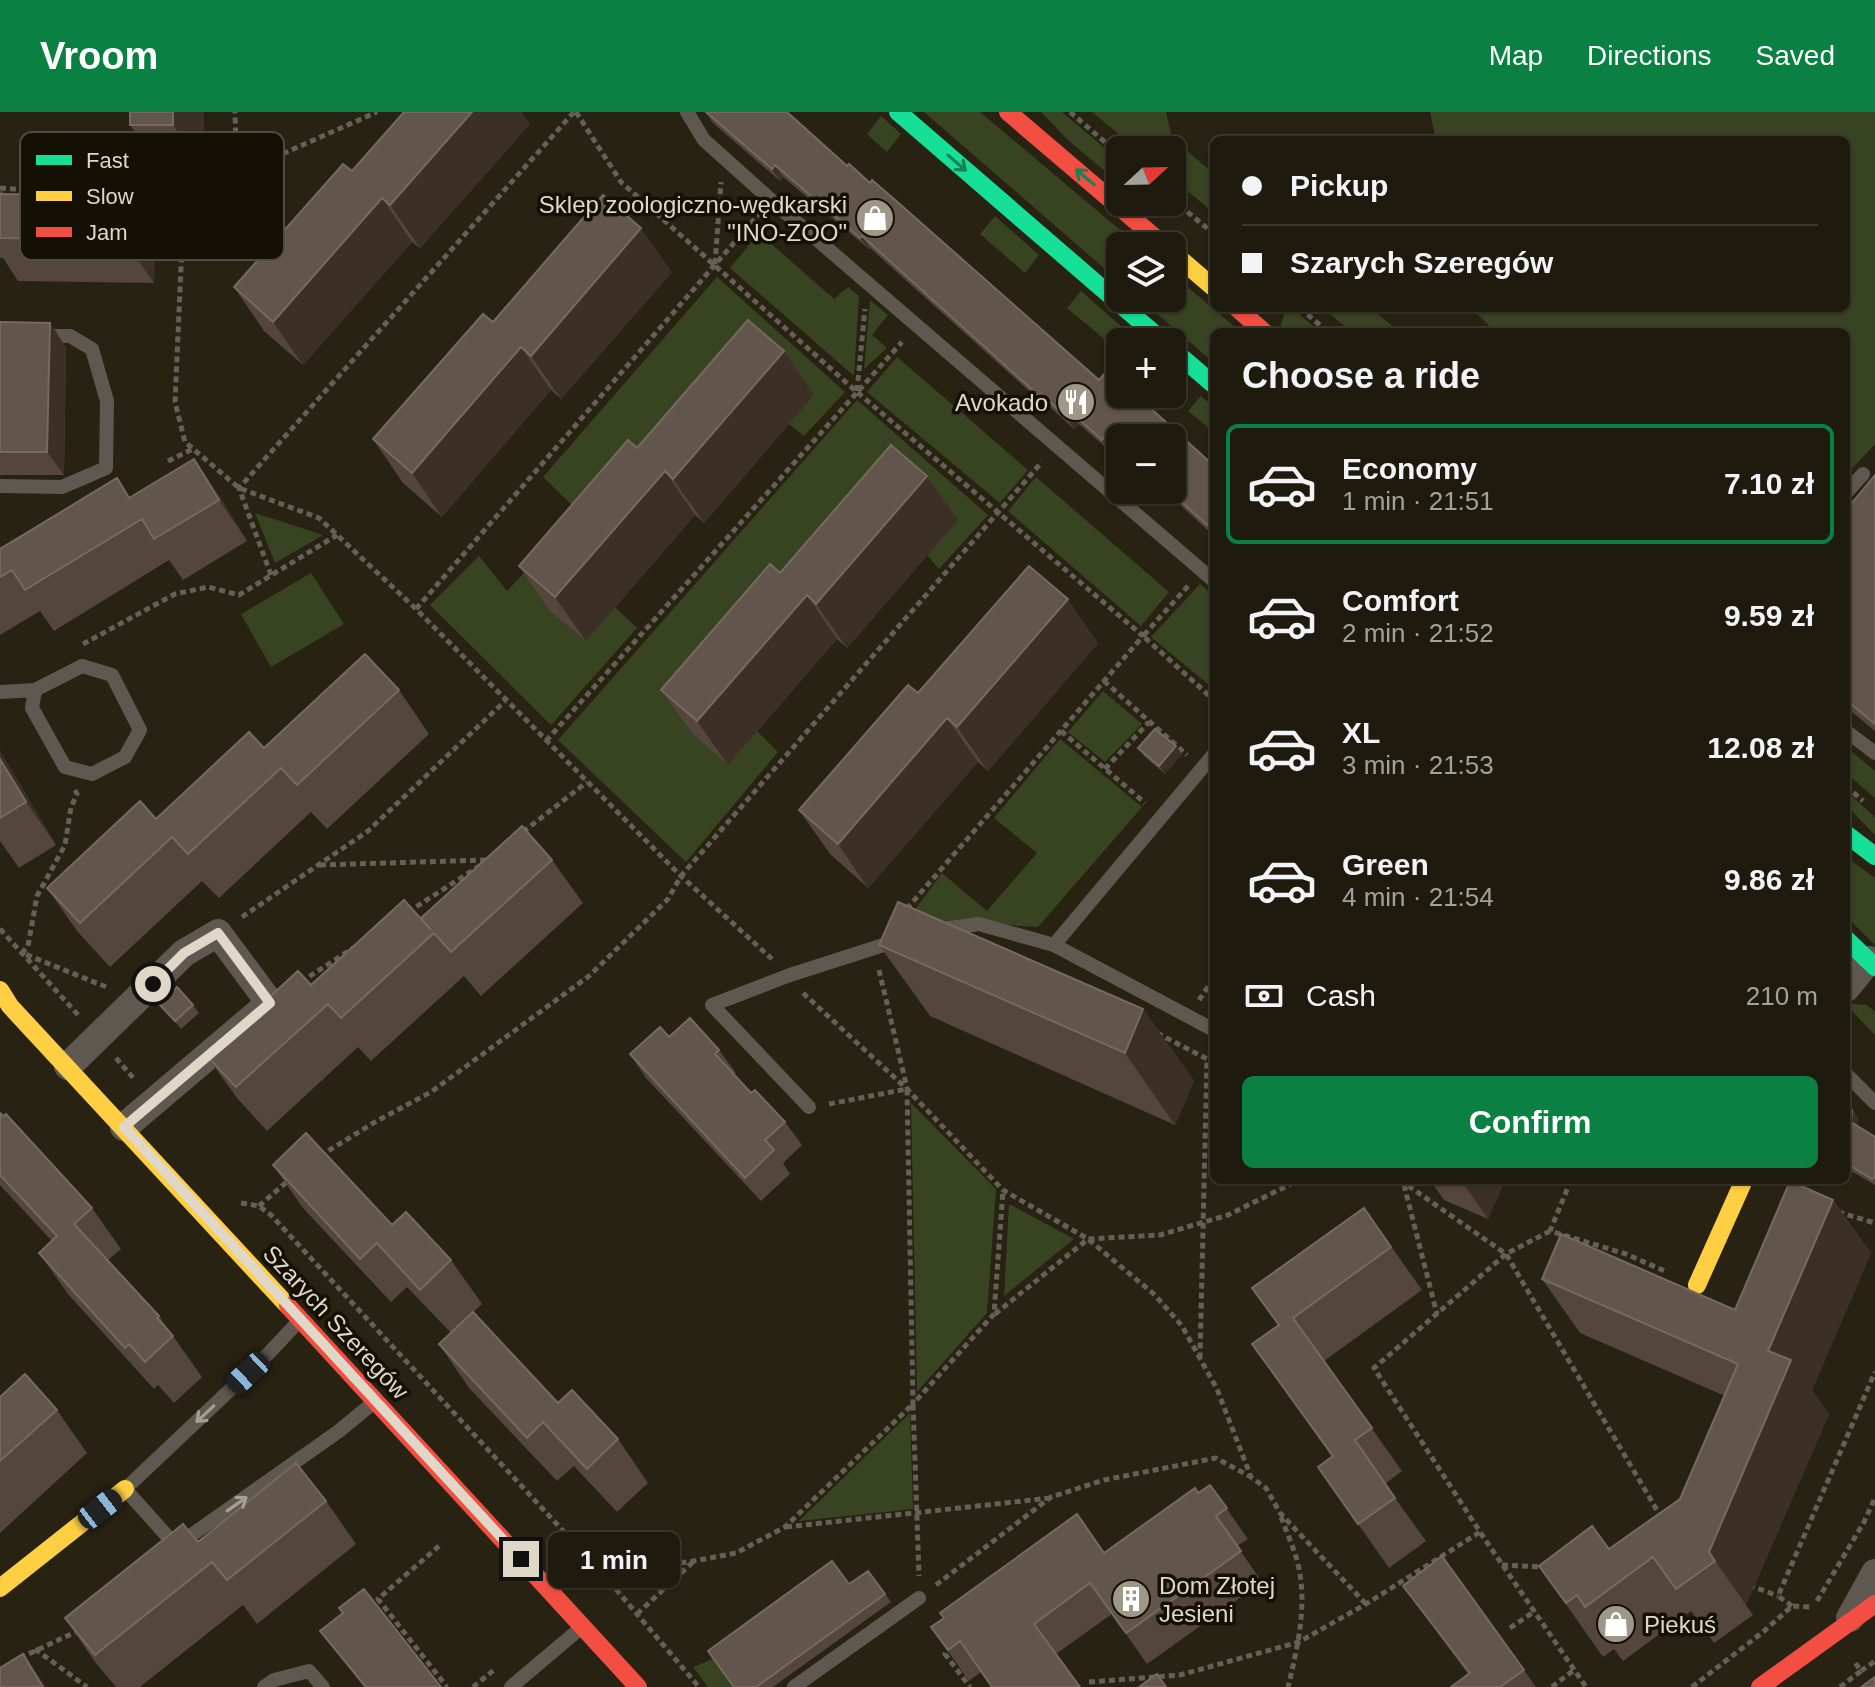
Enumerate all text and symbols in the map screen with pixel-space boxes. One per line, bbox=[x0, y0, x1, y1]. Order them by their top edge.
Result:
text: Vroom bbox=[40, 35, 158, 77]
text: Map bbox=[1489, 40, 1543, 71]
text: Directions bbox=[1587, 40, 1712, 71]
text: Saved bbox=[1756, 40, 1835, 71]
legend bbox=[20, 132, 284, 260]
north arrow bbox=[1106, 136, 1186, 216]
map controls bbox=[1106, 136, 1186, 504]
text: Fast bbox=[86, 148, 129, 173]
one-way arrow bbox=[946, 154, 966, 172]
one-way arrow bbox=[1075, 168, 1095, 186]
text: Pickup bbox=[1290, 169, 1388, 202]
text: Slow bbox=[86, 184, 134, 209]
place label: Sklep zoologiczno-wędkarski "INO-ZOO" bbox=[539, 191, 847, 246]
shop icon: Sklep zoologiczno-wędkarski "INO-ZOO" bbox=[854, 197, 896, 239]
text: Jam bbox=[86, 220, 128, 245]
button: layers bbox=[1106, 232, 1186, 312]
text: Szarych Szeregów bbox=[1290, 246, 1553, 279]
button: + bbox=[1106, 328, 1186, 408]
text: Choose a ride bbox=[1242, 355, 1480, 396]
restaurant icon: Avokado bbox=[1055, 381, 1097, 423]
place label: Avokado bbox=[955, 389, 1048, 416]
button: − bbox=[1106, 424, 1186, 504]
icon: car bbox=[1246, 448, 1318, 520]
text: Economy bbox=[1342, 452, 1477, 485]
text: 7.10 zł bbox=[1724, 467, 1814, 500]
text: 1 min · 21:51 bbox=[1342, 486, 1494, 516]
icon: car bbox=[1246, 580, 1318, 652]
text: Comfort bbox=[1342, 584, 1459, 617]
text: 9.59 zł bbox=[1724, 599, 1814, 632]
text: 2 min · 21:52 bbox=[1342, 618, 1494, 648]
icon: car bbox=[1246, 712, 1318, 784]
text: XL bbox=[1342, 716, 1380, 749]
text: 12.08 zł bbox=[1707, 731, 1814, 764]
text: 3 min · 21:53 bbox=[1342, 750, 1494, 780]
icon: car bbox=[1246, 844, 1318, 916]
text: Green bbox=[1342, 848, 1429, 881]
text: 9.86 zł bbox=[1724, 863, 1814, 896]
text: 4 min · 21:54 bbox=[1342, 882, 1494, 912]
route start bbox=[135, 966, 171, 1002]
icon: cash bbox=[1242, 974, 1286, 1018]
text: Cash bbox=[1306, 979, 1376, 1012]
text: 210 m bbox=[1746, 981, 1818, 1011]
button: Confirm bbox=[1242, 1076, 1818, 1168]
street label: Szarych Szeregów bbox=[258, 1240, 415, 1405]
car bbox=[222, 1348, 274, 1398]
one-way arrow bbox=[195, 1404, 215, 1423]
car bbox=[74, 1485, 126, 1533]
one-way arrow bbox=[225, 1496, 247, 1512]
callout: 1 min bbox=[549, 1531, 681, 1587]
route end bbox=[503, 1541, 539, 1577]
text: 1 min bbox=[580, 1545, 648, 1575]
place label: Dom Złotej Jesieni bbox=[1159, 1572, 1275, 1627]
building icon: Dom Złotej Jesieni bbox=[1110, 1578, 1152, 1620]
shop icon: Piekuś bbox=[1595, 1603, 1637, 1645]
place label: Piekuś bbox=[1644, 1611, 1716, 1638]

